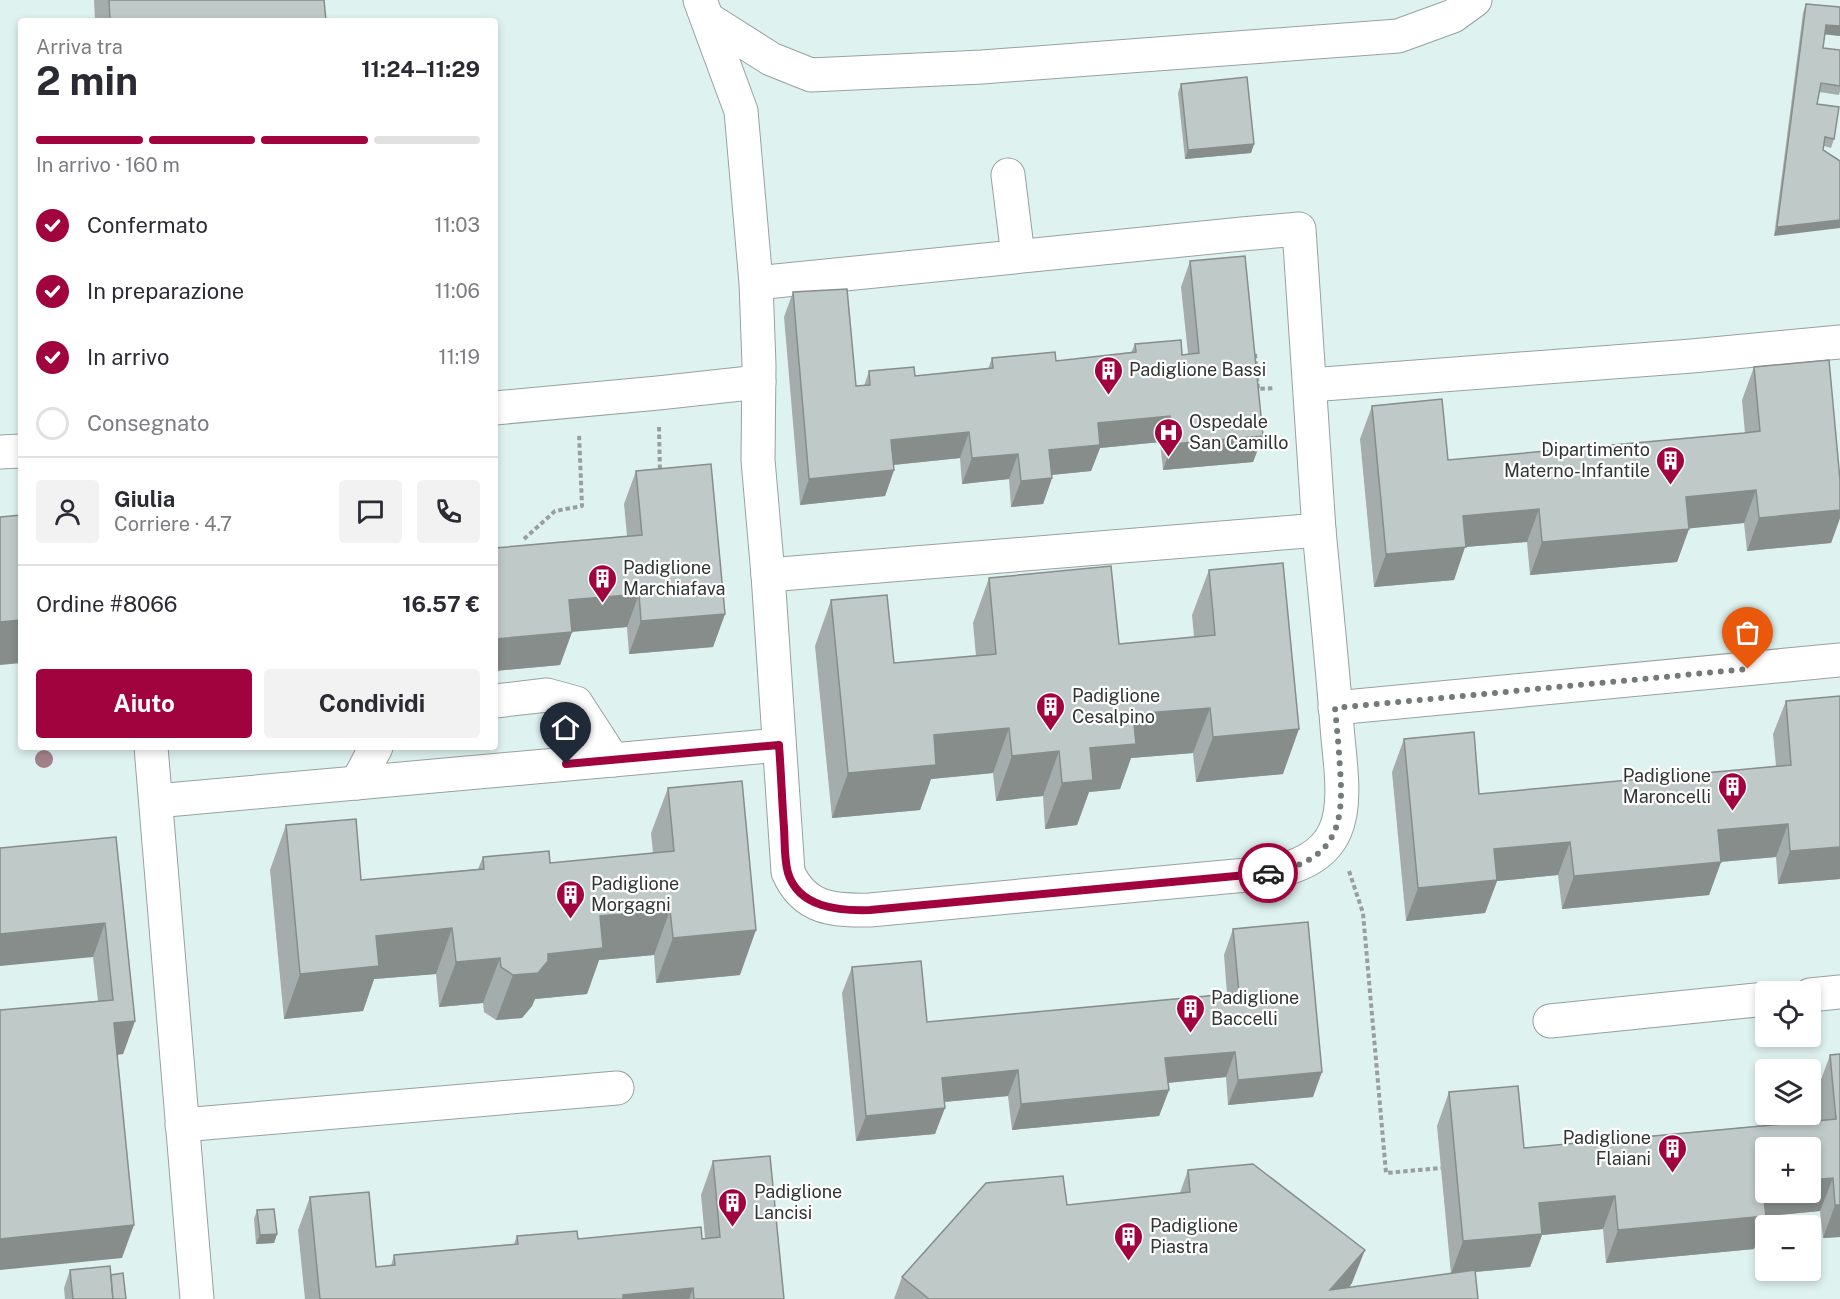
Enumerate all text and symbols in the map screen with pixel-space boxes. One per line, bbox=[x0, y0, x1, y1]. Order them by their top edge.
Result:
text: Arriva tra bbox=[36, 35, 123, 59]
text: 11:24–11:29 bbox=[361, 56, 480, 82]
text: 2 min bbox=[36, 58, 138, 104]
text: In arrivo · 160 m bbox=[36, 153, 180, 177]
icon: check bbox=[36, 209, 69, 242]
text: Confermato bbox=[87, 212, 208, 238]
text: 11:03 bbox=[435, 213, 480, 237]
icon: check bbox=[36, 275, 69, 308]
text: In preparazione bbox=[87, 278, 244, 304]
text: 11:06 bbox=[435, 279, 480, 303]
icon: check bbox=[36, 341, 69, 374]
text: In arrivo bbox=[87, 344, 169, 370]
text: 11:19 bbox=[439, 345, 480, 369]
building icon: Padiglione Bassi bbox=[1092, 354, 1124, 396]
place label: Padiglione Bassi bbox=[1129, 359, 1266, 380]
text: Consegnato bbox=[87, 410, 209, 436]
place label: Ospedale San Camillo bbox=[1189, 411, 1288, 453]
hospital icon: Ospedale San Camillo bbox=[1152, 416, 1184, 458]
place label: Dipartimento Materno-Infantile bbox=[1504, 439, 1650, 481]
building icon: Dipartimento Materno-Infantile bbox=[1655, 444, 1687, 486]
button: person bbox=[36, 480, 99, 543]
button: chat bbox=[339, 480, 402, 543]
button: phone bbox=[417, 480, 480, 543]
text: Giulia bbox=[114, 486, 175, 512]
text: Corriere · 4.7 bbox=[114, 512, 232, 536]
place label: Padiglione Marchiafava bbox=[623, 557, 726, 599]
building icon: Padiglione Marchiafava bbox=[586, 562, 618, 604]
text: Ordine #8066 bbox=[36, 591, 178, 617]
text: 16.57 € bbox=[402, 591, 480, 617]
pin bbox=[1722, 607, 1773, 669]
icon: bag bbox=[1731, 616, 1764, 649]
button: Aiuto bbox=[36, 669, 252, 738]
button: Condividi bbox=[264, 669, 480, 738]
place label: Padiglione Cesalpino bbox=[1072, 685, 1160, 727]
building icon: Padiglione Cesalpino bbox=[1035, 690, 1067, 732]
pin bbox=[540, 702, 591, 764]
icon: home bbox=[549, 711, 582, 744]
place label: Padiglione Maroncelli bbox=[1623, 765, 1711, 807]
building icon: Padiglione Maroncelli bbox=[1716, 770, 1748, 812]
courier bbox=[1238, 843, 1298, 903]
icon: car bbox=[1252, 857, 1285, 890]
place label: Padiglione Morgagni bbox=[591, 873, 679, 915]
building icon: Padiglione Morgagni bbox=[554, 878, 586, 920]
map controls bbox=[1755, 981, 1821, 1281]
button: locate bbox=[1755, 981, 1821, 1047]
place label: Padiglione Baccelli bbox=[1211, 987, 1299, 1029]
building icon: Padiglione Baccelli bbox=[1174, 992, 1206, 1034]
button: layers bbox=[1755, 1059, 1821, 1125]
place label: Padiglione Flaiani bbox=[1563, 1127, 1651, 1169]
building icon: Padiglione Flaiani bbox=[1656, 1132, 1688, 1174]
button: + bbox=[1755, 1137, 1821, 1203]
place label: Padiglione Lancisi bbox=[754, 1181, 842, 1223]
building icon: Padiglione Lancisi bbox=[717, 1186, 749, 1228]
place label: Padiglione Piastra bbox=[1150, 1215, 1238, 1257]
button: − bbox=[1755, 1215, 1821, 1281]
building icon: Padiglione Piastra bbox=[1113, 1220, 1145, 1262]

